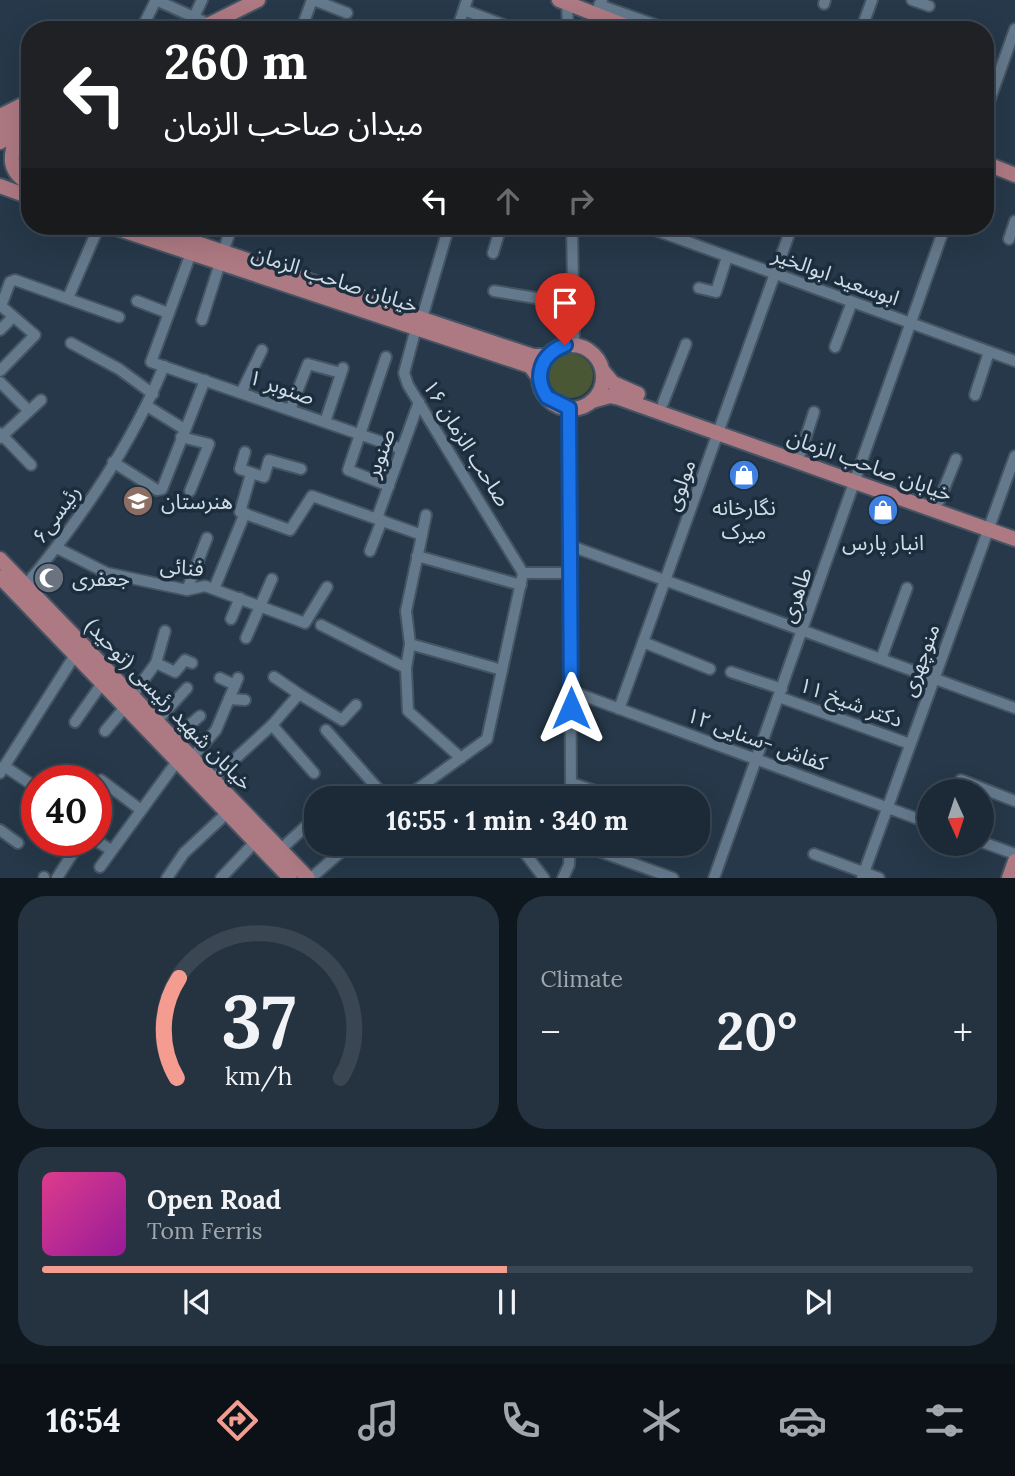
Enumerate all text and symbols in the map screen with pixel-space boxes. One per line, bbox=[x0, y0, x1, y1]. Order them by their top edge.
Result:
text: 260 m bbox=[164, 30, 307, 92]
icon: left bbox=[49, 49, 140, 140]
text: میدان صاحب الزمان bbox=[164, 103, 424, 144]
icon: left bbox=[416, 182, 454, 220]
icon: ahead bbox=[489, 182, 527, 220]
icon: right bbox=[562, 182, 600, 220]
street label: خیابان صاحب الزمان bbox=[248, 239, 422, 319]
street label: ابوسعید ابوالخیر bbox=[768, 240, 903, 311]
pin bbox=[535, 273, 595, 345]
icon: arrive bbox=[546, 284, 584, 322]
street label: صنوبر ۱ bbox=[246, 363, 318, 411]
street label: صاحب الزمان ۱۶ bbox=[417, 374, 517, 512]
street label: خیابان صاحب الزمان bbox=[784, 423, 956, 507]
street label: صنوبر bbox=[358, 425, 401, 482]
street label: مولوی bbox=[658, 456, 702, 514]
shop icon: نگارخانه میرک bbox=[727, 458, 761, 492]
street label: رئیسی۶ bbox=[26, 479, 86, 549]
school or university icon: هنرستان bbox=[121, 484, 155, 518]
place label: هنرستان bbox=[161, 488, 233, 515]
shop icon: انبار پارس bbox=[866, 493, 900, 527]
place label: نگارخانه میرک bbox=[712, 494, 776, 545]
place label: انبار پارس bbox=[842, 529, 924, 556]
street label: فنائی bbox=[159, 552, 205, 582]
mosque icon: جعفری bbox=[32, 561, 66, 595]
street label: طاهری bbox=[774, 564, 818, 626]
place label: جعفری bbox=[72, 565, 130, 592]
street label: خیابان شهید رئیسی (توحید) bbox=[80, 612, 258, 796]
street label: منوچهری bbox=[894, 620, 946, 700]
position arrow bbox=[534, 671, 608, 745]
street label: دکتر شیخ ۱۱ bbox=[795, 671, 906, 735]
street label: کفاش -سنایی ۱۲ bbox=[683, 701, 831, 777]
speed limit sign: 40 bbox=[21, 765, 112, 856]
north arrow bbox=[917, 779, 994, 856]
map controls bbox=[917, 779, 994, 856]
text: 16:55 · 1 min · 340 m bbox=[386, 804, 628, 837]
text: Climate bbox=[541, 964, 623, 993]
text: 37 bbox=[221, 976, 296, 1069]
text: 20° bbox=[716, 998, 797, 1064]
text: − bbox=[541, 1008, 561, 1056]
text: + bbox=[953, 1008, 973, 1056]
text: km/h bbox=[224, 1060, 292, 1092]
text: Open Road bbox=[147, 1183, 281, 1216]
text: Tom Ferris bbox=[147, 1216, 262, 1245]
icon: previous bbox=[178, 1283, 216, 1321]
icon: pause bbox=[488, 1283, 526, 1321]
icon: next bbox=[799, 1283, 837, 1321]
icon: directions bbox=[213, 1396, 262, 1445]
icon: music bbox=[354, 1396, 403, 1445]
icon: phone bbox=[496, 1396, 545, 1445]
icon: climate bbox=[637, 1396, 686, 1445]
icon: car bbox=[778, 1396, 827, 1445]
icon: filters bbox=[920, 1396, 969, 1445]
text: 16:54 bbox=[46, 1400, 121, 1441]

